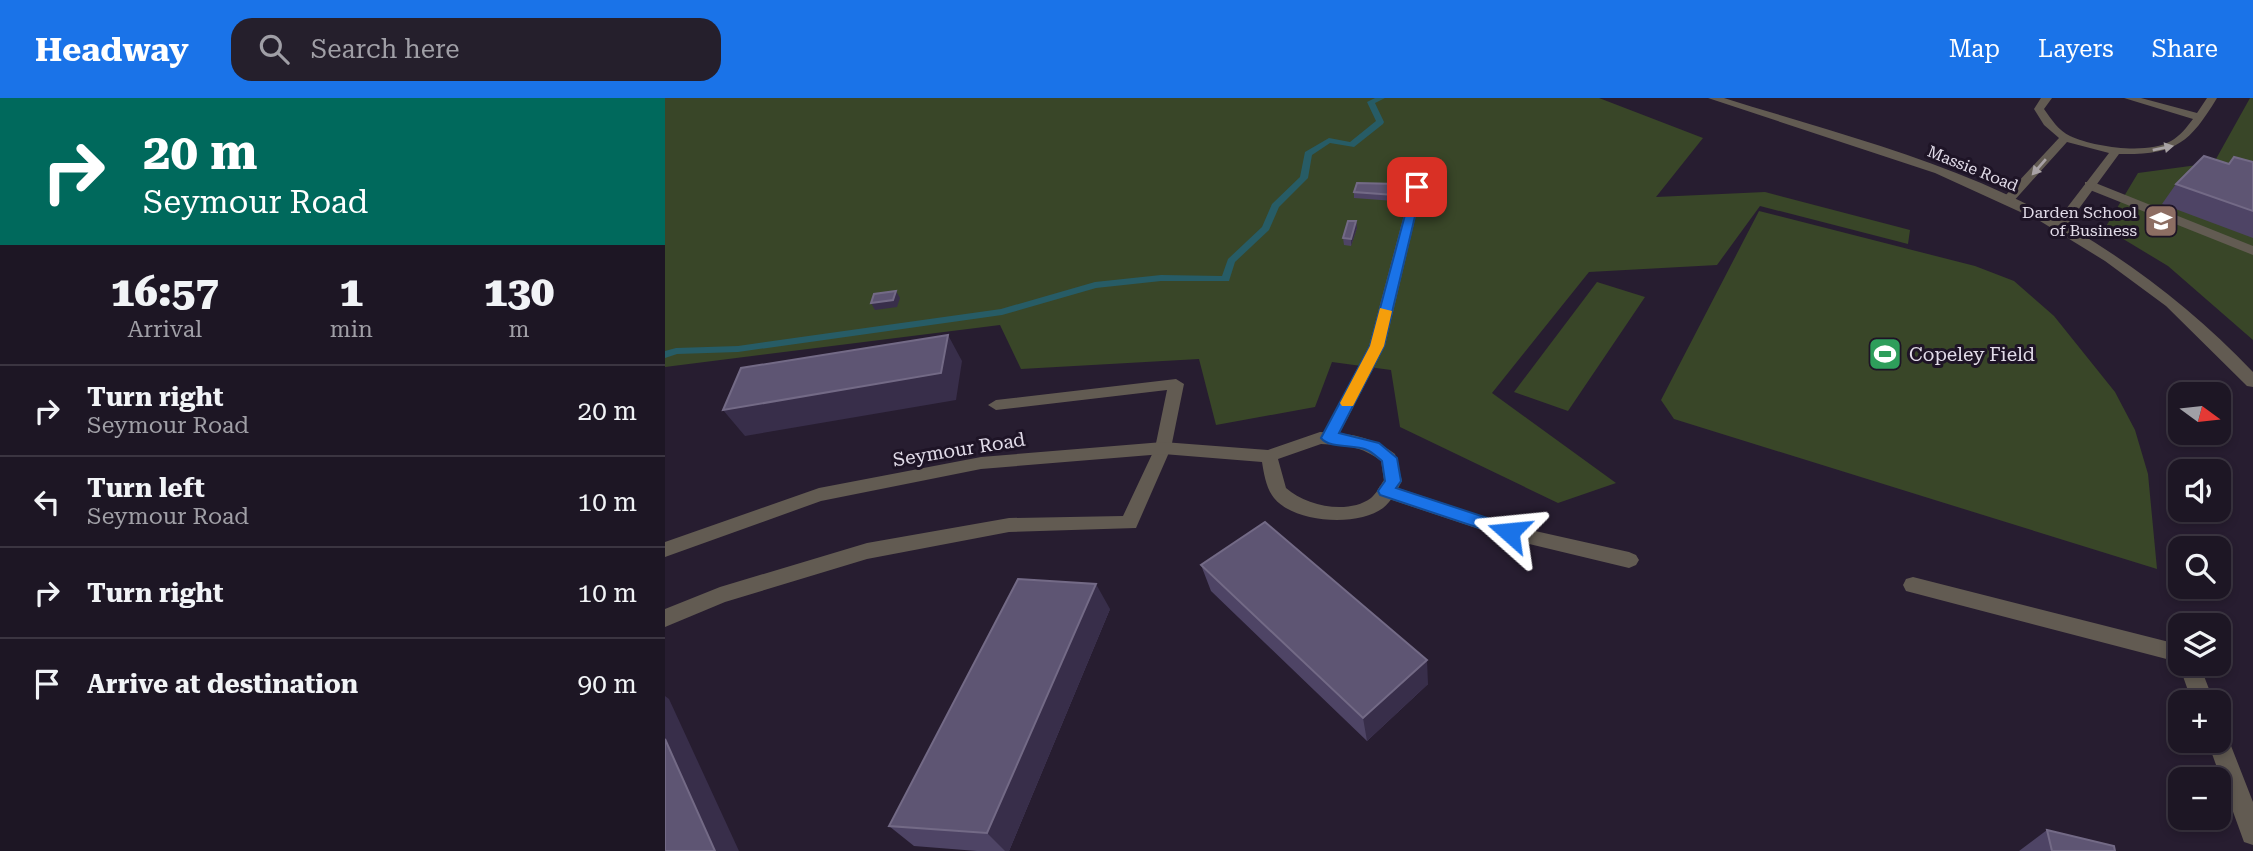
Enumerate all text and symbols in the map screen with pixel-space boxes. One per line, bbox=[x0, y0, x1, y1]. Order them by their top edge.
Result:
search box bbox=[231, 18, 721, 81]
text: Headway bbox=[35, 30, 189, 69]
icon: search bbox=[255, 30, 293, 68]
text: Search here bbox=[311, 34, 460, 64]
text: Map bbox=[1949, 35, 2000, 63]
text: Layers bbox=[2038, 35, 2114, 63]
text: Share bbox=[2152, 35, 2218, 63]
text: 20 m bbox=[143, 124, 258, 181]
icon: right bbox=[28, 126, 119, 217]
street label: Massie Road bbox=[1925, 142, 2021, 195]
one-way arrow bbox=[2152, 143, 2174, 154]
pin bbox=[1387, 157, 1447, 217]
one-way arrow bbox=[2031, 158, 2047, 176]
icon: arrive bbox=[1398, 168, 1436, 206]
text: Seymour Road bbox=[143, 183, 368, 221]
school or university icon: Darden School of Business bbox=[2142, 202, 2180, 240]
place label: Darden School of Business bbox=[2022, 203, 2137, 240]
text: 16:57 bbox=[111, 267, 219, 316]
text: 1 bbox=[339, 267, 363, 316]
text: 130 bbox=[484, 267, 554, 316]
text: Arrival bbox=[127, 316, 202, 343]
text: min bbox=[330, 316, 373, 343]
text: m bbox=[508, 316, 529, 343]
sports icon: Copeley Field bbox=[1866, 335, 1904, 373]
place label: Copeley Field bbox=[1909, 343, 2035, 366]
text: Turn right bbox=[87, 382, 223, 412]
north arrow bbox=[2168, 382, 2231, 444]
map controls bbox=[2168, 382, 2231, 830]
icon: right bbox=[28, 392, 66, 430]
text: 20 m bbox=[578, 396, 637, 426]
text: Seymour Road bbox=[87, 412, 249, 439]
street label: Seymour Road bbox=[891, 428, 1027, 471]
button: sound bbox=[2168, 459, 2231, 522]
text: Turn left bbox=[87, 473, 205, 503]
icon: left bbox=[28, 483, 66, 521]
text: 10 m bbox=[578, 487, 637, 517]
position arrow bbox=[1472, 495, 1546, 569]
text: Seymour Road bbox=[87, 503, 249, 530]
button: search bbox=[2168, 536, 2231, 599]
icon: right bbox=[28, 574, 66, 612]
text: Turn right bbox=[87, 578, 223, 608]
text: 10 m bbox=[578, 578, 637, 608]
button: layers bbox=[2168, 613, 2231, 676]
icon: arrive bbox=[28, 665, 66, 703]
text: Arrive at destination bbox=[87, 669, 358, 699]
text: 90 m bbox=[578, 669, 637, 699]
button: + bbox=[2168, 690, 2231, 753]
button: − bbox=[2168, 767, 2231, 830]

